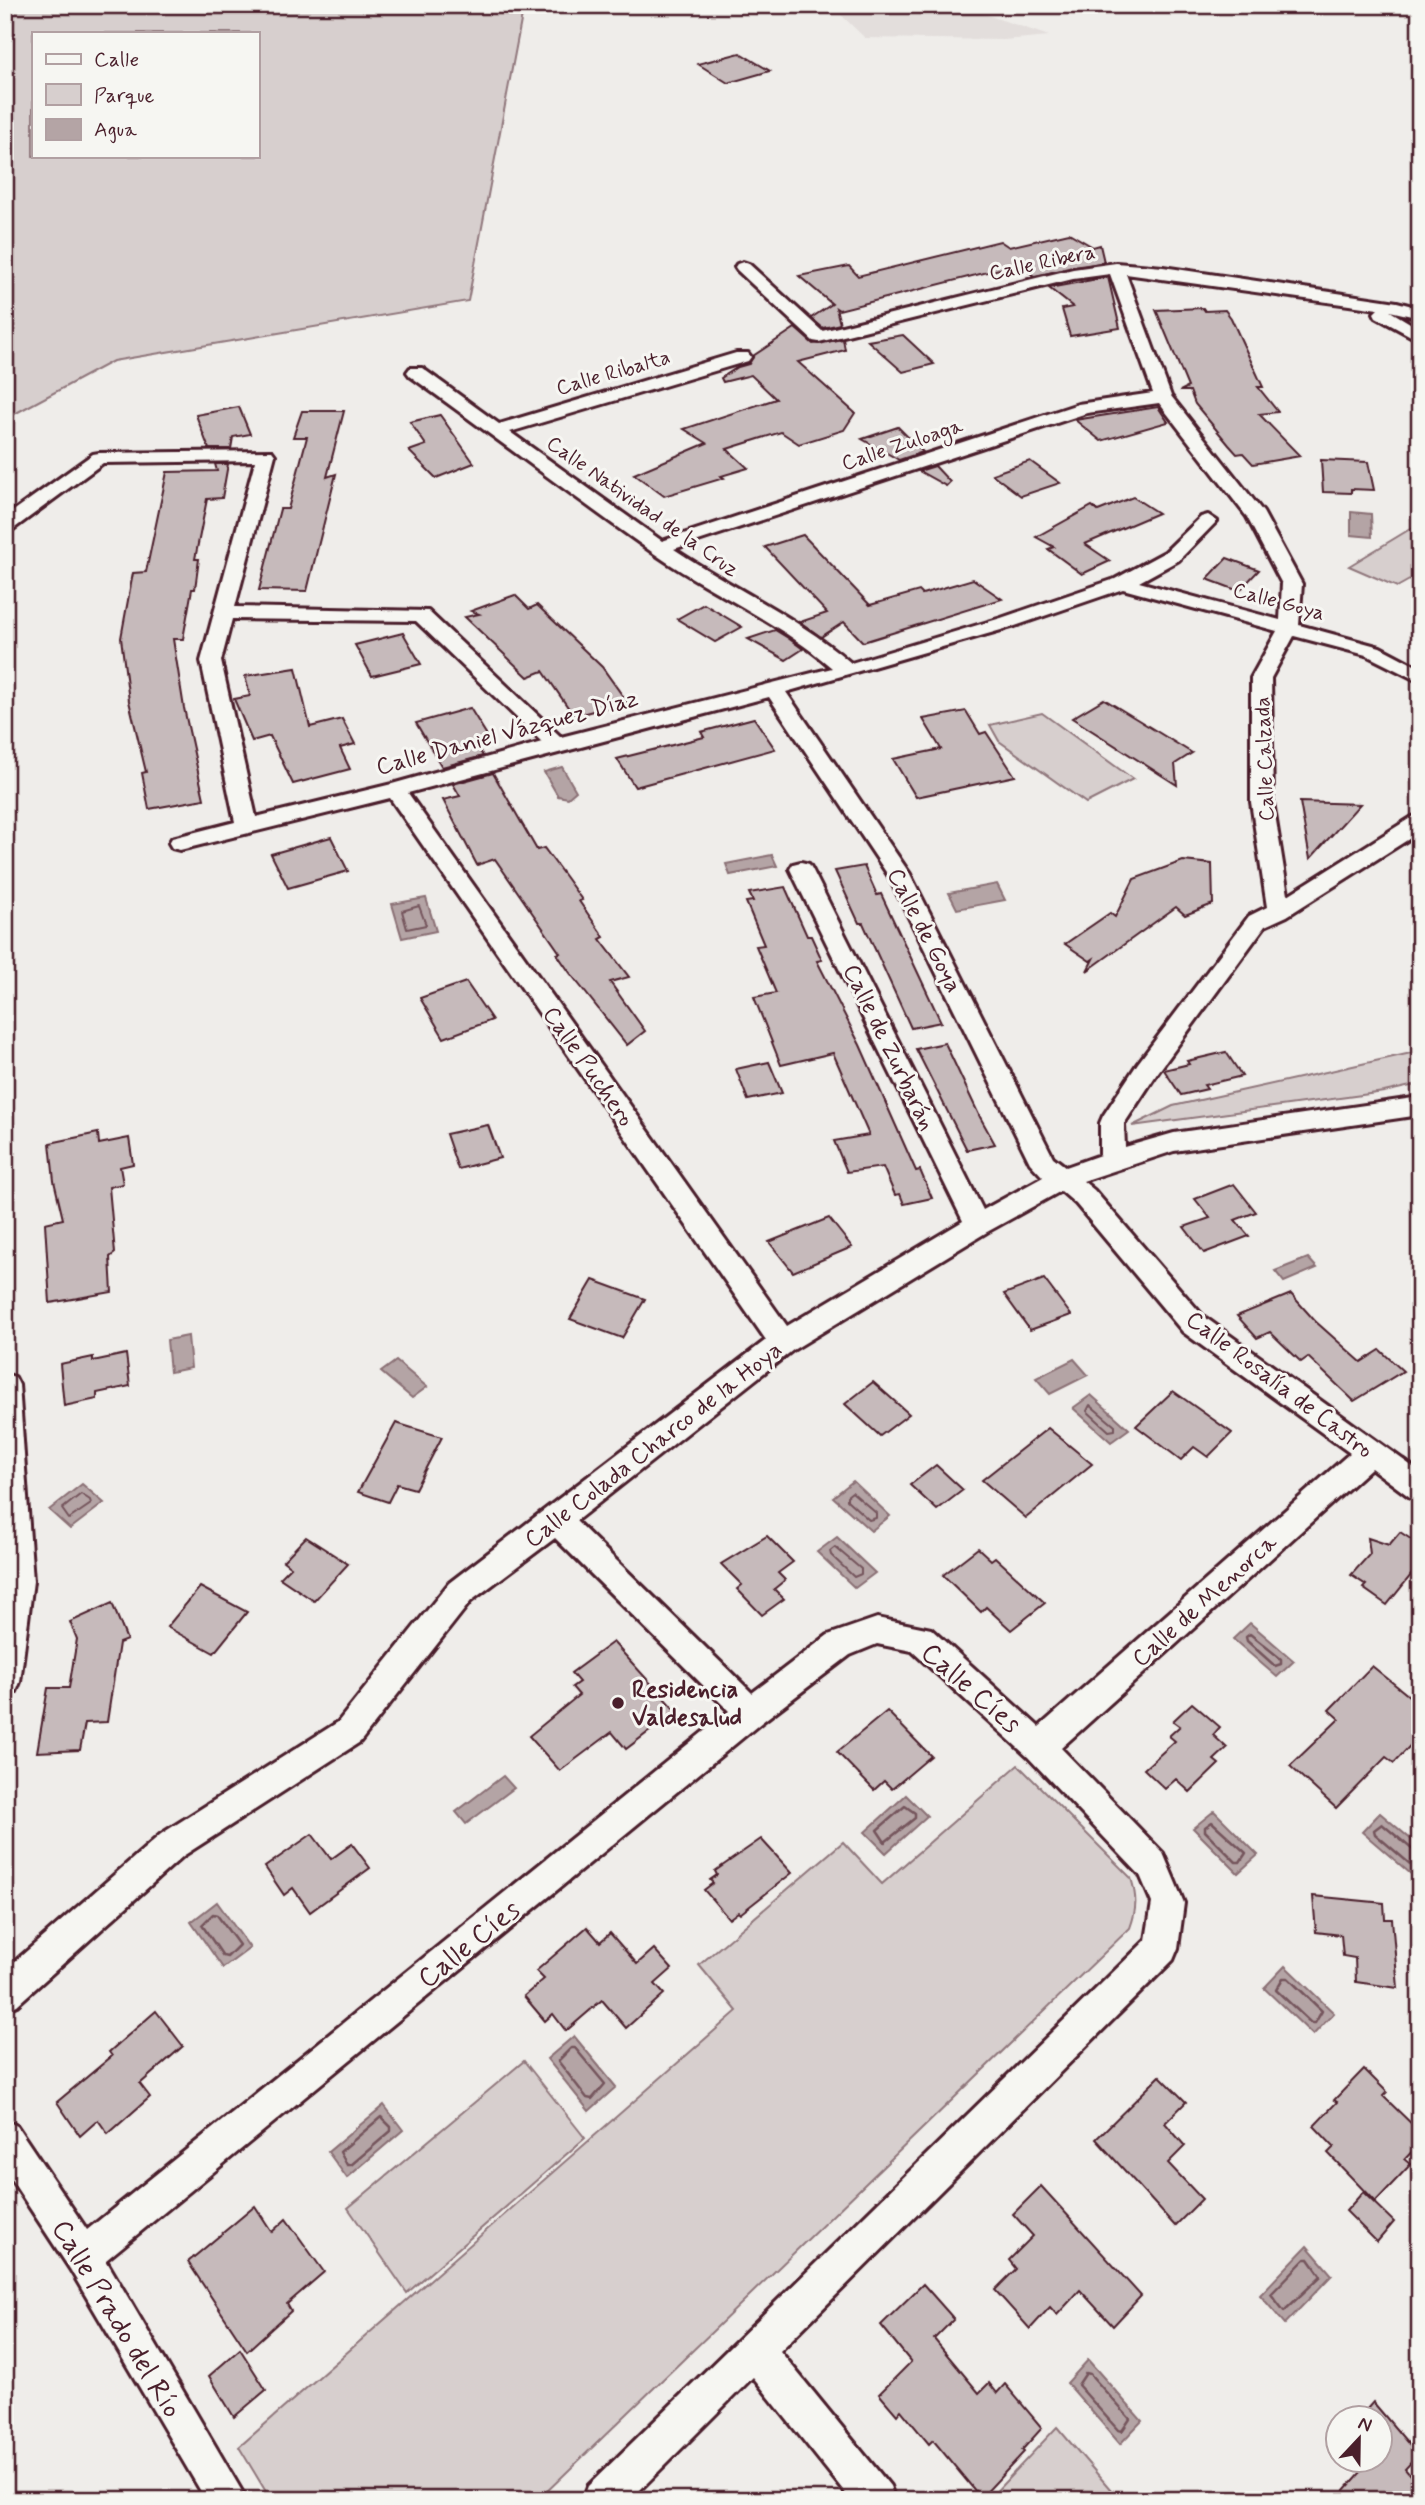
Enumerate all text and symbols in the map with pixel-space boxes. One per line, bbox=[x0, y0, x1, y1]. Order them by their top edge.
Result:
legend bbox=[32, 32, 259, 158]
text: Calle bbox=[94, 46, 139, 74]
text: Parque bbox=[94, 82, 155, 110]
text: Agua bbox=[94, 116, 137, 144]
street label: Calle Ribera bbox=[987, 238, 1098, 288]
street label: Calle Ribalta bbox=[553, 343, 674, 403]
street label: Calle Zuloaga bbox=[838, 412, 967, 479]
street label: Calle Natividad de la Cruz bbox=[541, 430, 744, 584]
street label: Calle Goya bbox=[1230, 576, 1328, 628]
street label: Calle Daniel Vázquez Díaz bbox=[373, 683, 642, 783]
street label: Calle Calzada bbox=[1249, 696, 1281, 822]
street label: Calle de Goya bbox=[879, 863, 968, 998]
street label: Calle de Zurbarán bbox=[835, 959, 942, 1136]
street label: Calle Puchero bbox=[535, 1001, 641, 1133]
street label: Calle Rosalía de Castro bbox=[1179, 1304, 1379, 1466]
street label: Calle Colada Charco de la Hoya bbox=[519, 1335, 789, 1556]
street label: Calle de Menorca bbox=[1126, 1527, 1284, 1674]
street label: Calle Cíes bbox=[912, 1635, 1028, 1743]
place label: Residencia Valdesalud bbox=[632, 1675, 742, 1734]
marker: Residencia Valdesalud bbox=[610, 1695, 626, 1711]
street label: Calle Cíes bbox=[411, 1892, 528, 1998]
street label: Calle Prado del Río bbox=[42, 2213, 190, 2425]
north arrow bbox=[1324, 2404, 1394, 2474]
text: N bbox=[1354, 2411, 1375, 2439]

